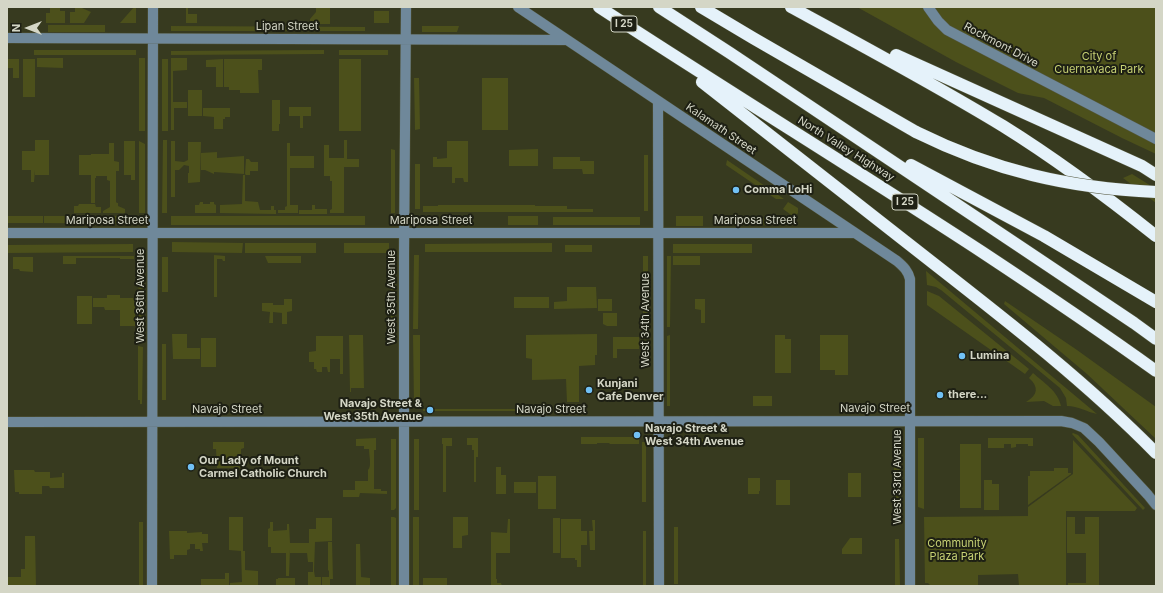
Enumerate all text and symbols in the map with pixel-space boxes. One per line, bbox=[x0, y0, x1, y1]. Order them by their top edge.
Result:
north arrow bbox=[8, 8, 48, 48]
road number: I 25 bbox=[611, 16, 637, 32]
street label: Lipan Street bbox=[256, 20, 318, 34]
street label: Rockmont Drive bbox=[961, 20, 1041, 70]
text: N bbox=[9, 24, 23, 32]
park label: City of Cuernavaca Park bbox=[1054, 50, 1144, 76]
street label: Kalamath Street bbox=[683, 100, 759, 158]
street label: North Valley Highway bbox=[795, 114, 897, 184]
place label: Comma LoHi bbox=[744, 183, 812, 197]
marker: Comma LoHi bbox=[731, 185, 741, 195]
road number: I 25 bbox=[892, 194, 918, 210]
street label: Mariposa Street bbox=[66, 214, 148, 228]
street label: Mariposa Street bbox=[390, 214, 472, 228]
street label: Mariposa Street bbox=[714, 214, 796, 228]
street label: West 36th Avenue bbox=[134, 249, 148, 343]
street label: West 35th Avenue bbox=[385, 250, 399, 344]
street label: West 34th Avenue bbox=[639, 273, 653, 367]
place label: Lumina bbox=[970, 349, 1009, 363]
marker: Lumina bbox=[957, 351, 967, 361]
place label: Kunjani Cafe Denver bbox=[597, 377, 663, 403]
marker: Kunjani Cafe Denver bbox=[584, 385, 594, 395]
place label: there... bbox=[948, 388, 987, 402]
marker: there... bbox=[935, 390, 945, 400]
place label: Navajo Street & West 35th Avenue bbox=[323, 397, 422, 423]
street label: Navajo Street bbox=[840, 402, 910, 416]
street label: Navajo Street bbox=[192, 403, 262, 417]
street label: Navajo Street bbox=[516, 403, 586, 417]
marker: Navajo Street & West 35th Avenue bbox=[425, 405, 435, 415]
place label: Navajo Street & West 34th Avenue bbox=[645, 422, 744, 448]
street label: West 33rd Avenue bbox=[891, 429, 905, 525]
marker: Navajo Street & West 34th Avenue bbox=[632, 430, 642, 440]
place label: Our Lady of Mount Carmel Catholic Church bbox=[199, 454, 327, 480]
marker: Our Lady of Mount Carmel Catholic Church bbox=[186, 462, 196, 472]
park label: Community Plaza Park bbox=[927, 537, 987, 563]

